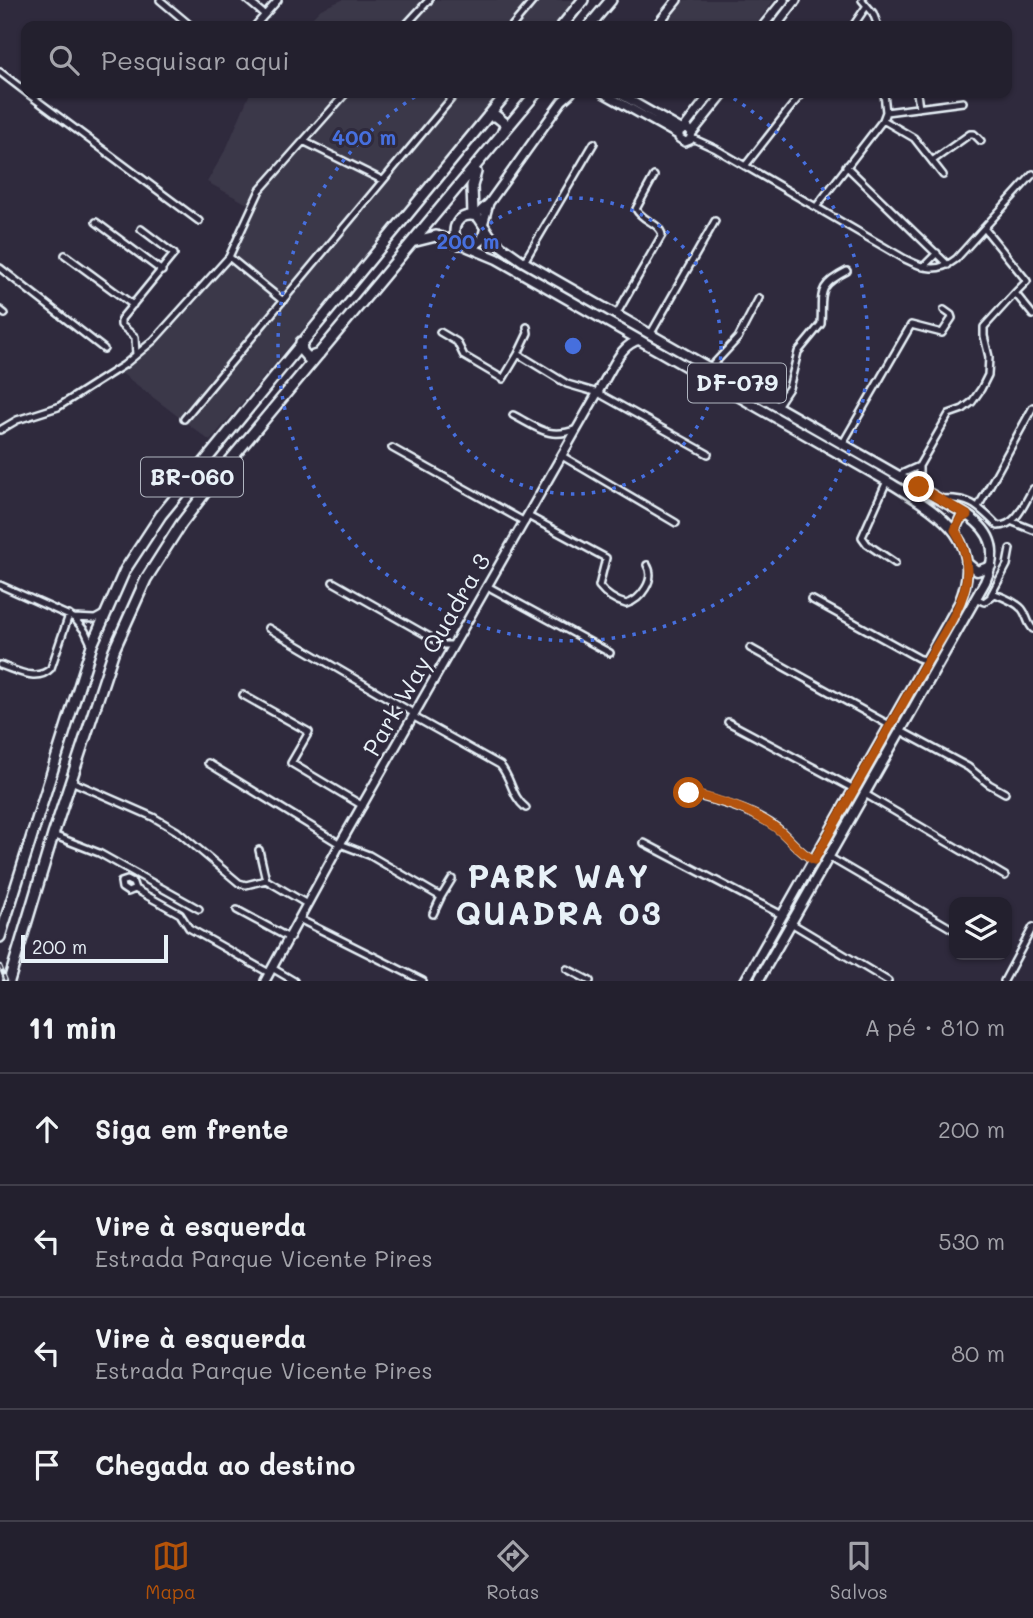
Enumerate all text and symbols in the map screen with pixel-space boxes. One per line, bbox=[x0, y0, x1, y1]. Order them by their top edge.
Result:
search box bbox=[21, 21, 1012, 98]
icon: search bbox=[45, 41, 83, 79]
text: Pesquisar aqui bbox=[101, 43, 290, 77]
text: 400 m bbox=[332, 123, 396, 150]
text: 200 m bbox=[437, 227, 499, 254]
centre of rings bbox=[561, 334, 585, 358]
road number: DF-079 bbox=[688, 364, 786, 402]
road number: BR-060 bbox=[141, 457, 243, 496]
route end bbox=[903, 471, 934, 502]
street label: Park Way Quadra 3 bbox=[355, 547, 496, 761]
route start bbox=[673, 777, 704, 808]
district label: PARK WAY QUADRA 03 bbox=[455, 854, 663, 933]
map controls bbox=[949, 897, 1012, 960]
button: layers bbox=[949, 897, 1012, 960]
scale bar bbox=[21, 932, 168, 964]
text: 200 m bbox=[32, 934, 87, 959]
text: 11 min bbox=[28, 1007, 117, 1047]
text: A pé · 810 m bbox=[864, 1012, 1005, 1042]
icon: ahead bbox=[28, 1110, 66, 1148]
text: Siga em frente bbox=[95, 1112, 289, 1146]
text: 200 m bbox=[938, 1114, 1005, 1144]
text: Vire à esquerda bbox=[95, 1209, 306, 1243]
icon: left bbox=[28, 1222, 66, 1260]
text: 530 m bbox=[938, 1226, 1005, 1256]
text: Estrada Parque Vicente Pires bbox=[95, 1243, 433, 1273]
text: Vire à esquerda bbox=[95, 1321, 306, 1355]
icon: left bbox=[28, 1334, 66, 1372]
text: 80 m bbox=[951, 1338, 1005, 1368]
text: Estrada Parque Vicente Pires bbox=[95, 1355, 433, 1385]
icon: arrive bbox=[28, 1446, 66, 1484]
text: Chegada ao destino bbox=[95, 1448, 355, 1482]
tab: Mapa bbox=[145, 1537, 196, 1604]
tab: Rotas bbox=[486, 1537, 539, 1604]
tab: Salvos bbox=[830, 1537, 888, 1604]

